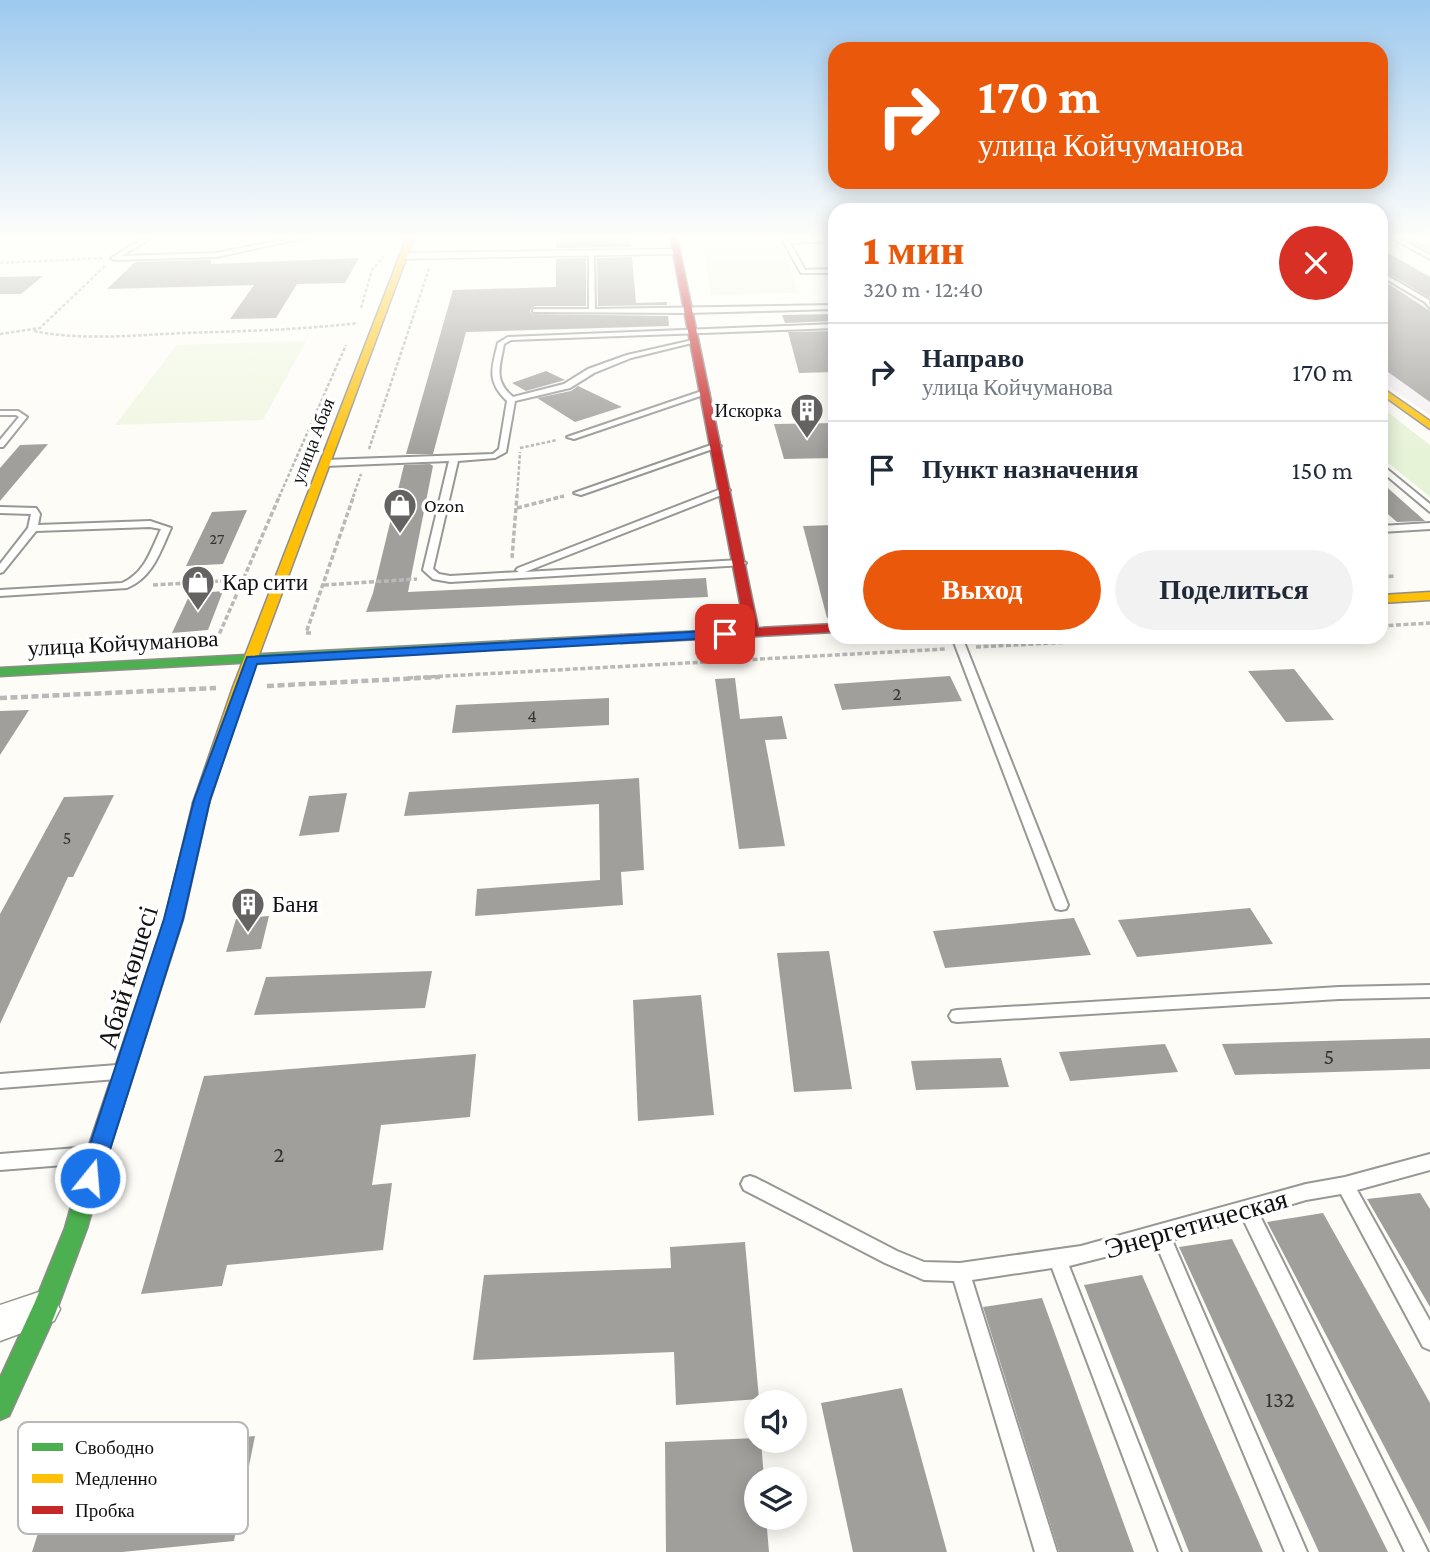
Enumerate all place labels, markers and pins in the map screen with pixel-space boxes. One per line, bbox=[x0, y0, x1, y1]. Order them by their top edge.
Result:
building icon: Искоркa bbox=[788, 391, 826, 440]
place label: Искоркa bbox=[715, 400, 782, 421]
shop icon: Ozon bbox=[381, 486, 419, 535]
place label: Ozon bbox=[424, 495, 464, 516]
shop icon: Кар сити bbox=[179, 563, 217, 612]
place label: Кар сити bbox=[222, 569, 308, 595]
pin bbox=[695, 604, 755, 664]
building icon: Баня bbox=[229, 885, 267, 934]
place label: Баня bbox=[272, 891, 319, 917]

